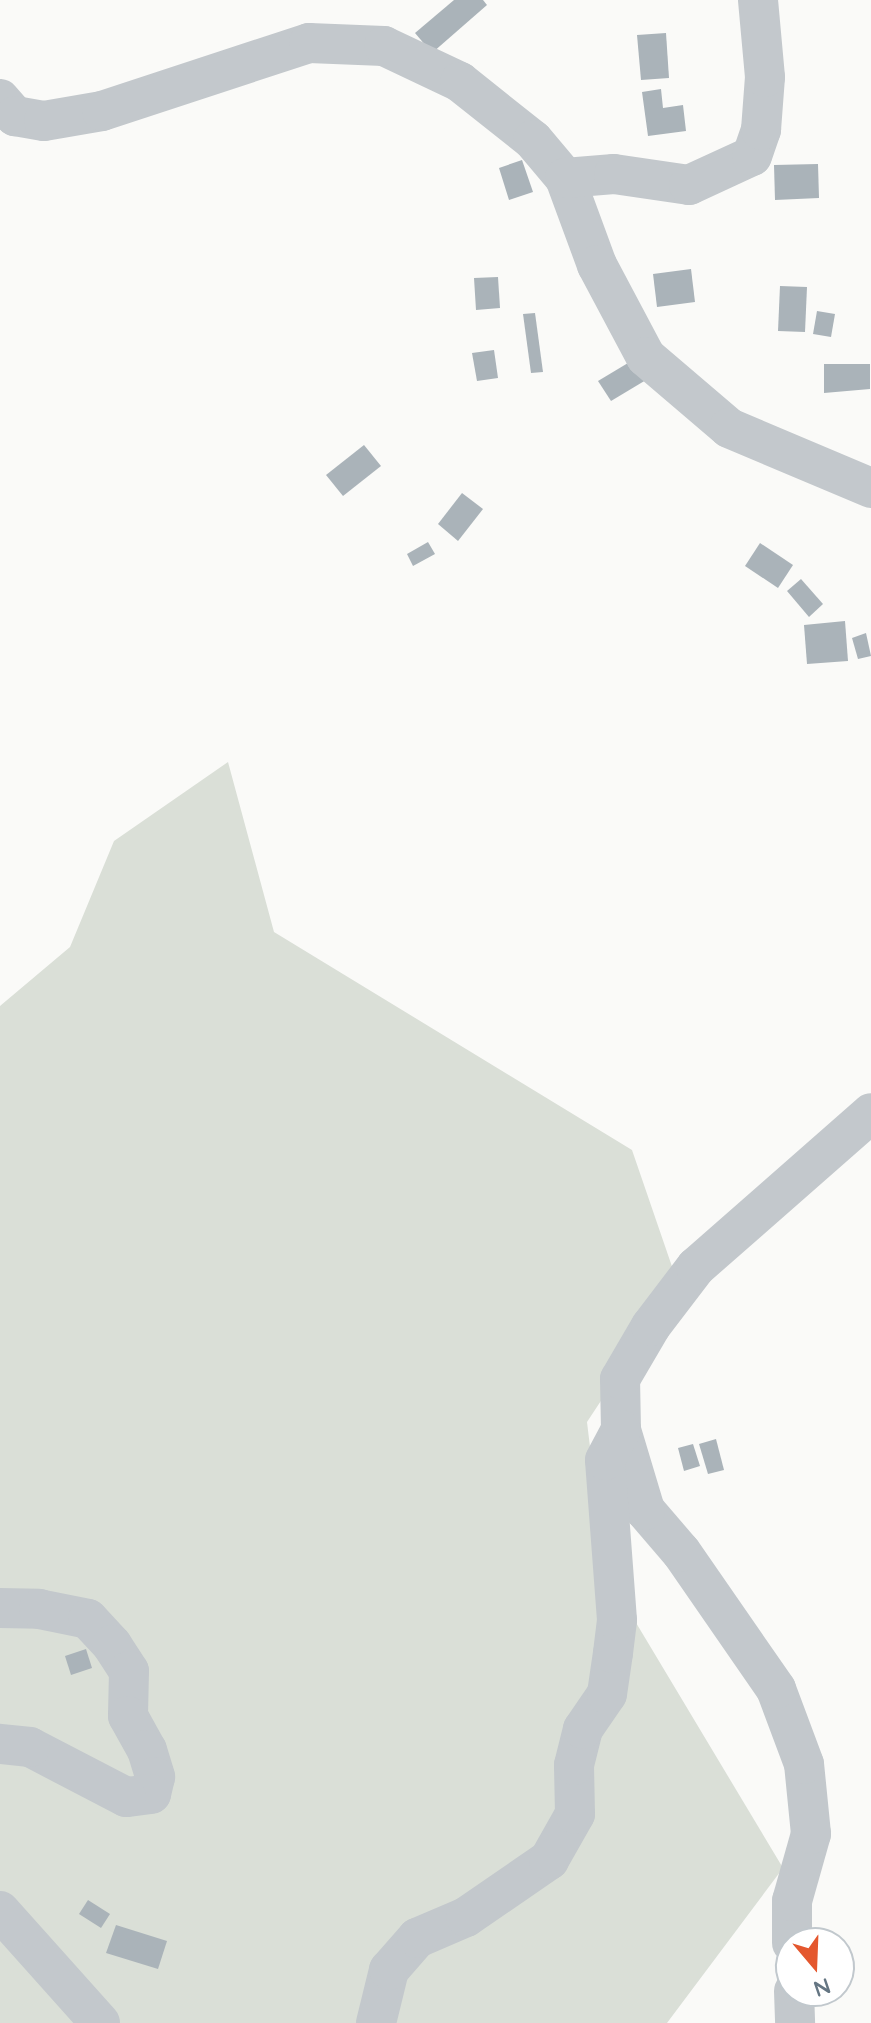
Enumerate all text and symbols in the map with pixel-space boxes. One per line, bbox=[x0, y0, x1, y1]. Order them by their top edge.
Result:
north arrow bbox=[775, 1927, 855, 2007]
text: N bbox=[810, 1972, 834, 2004]

